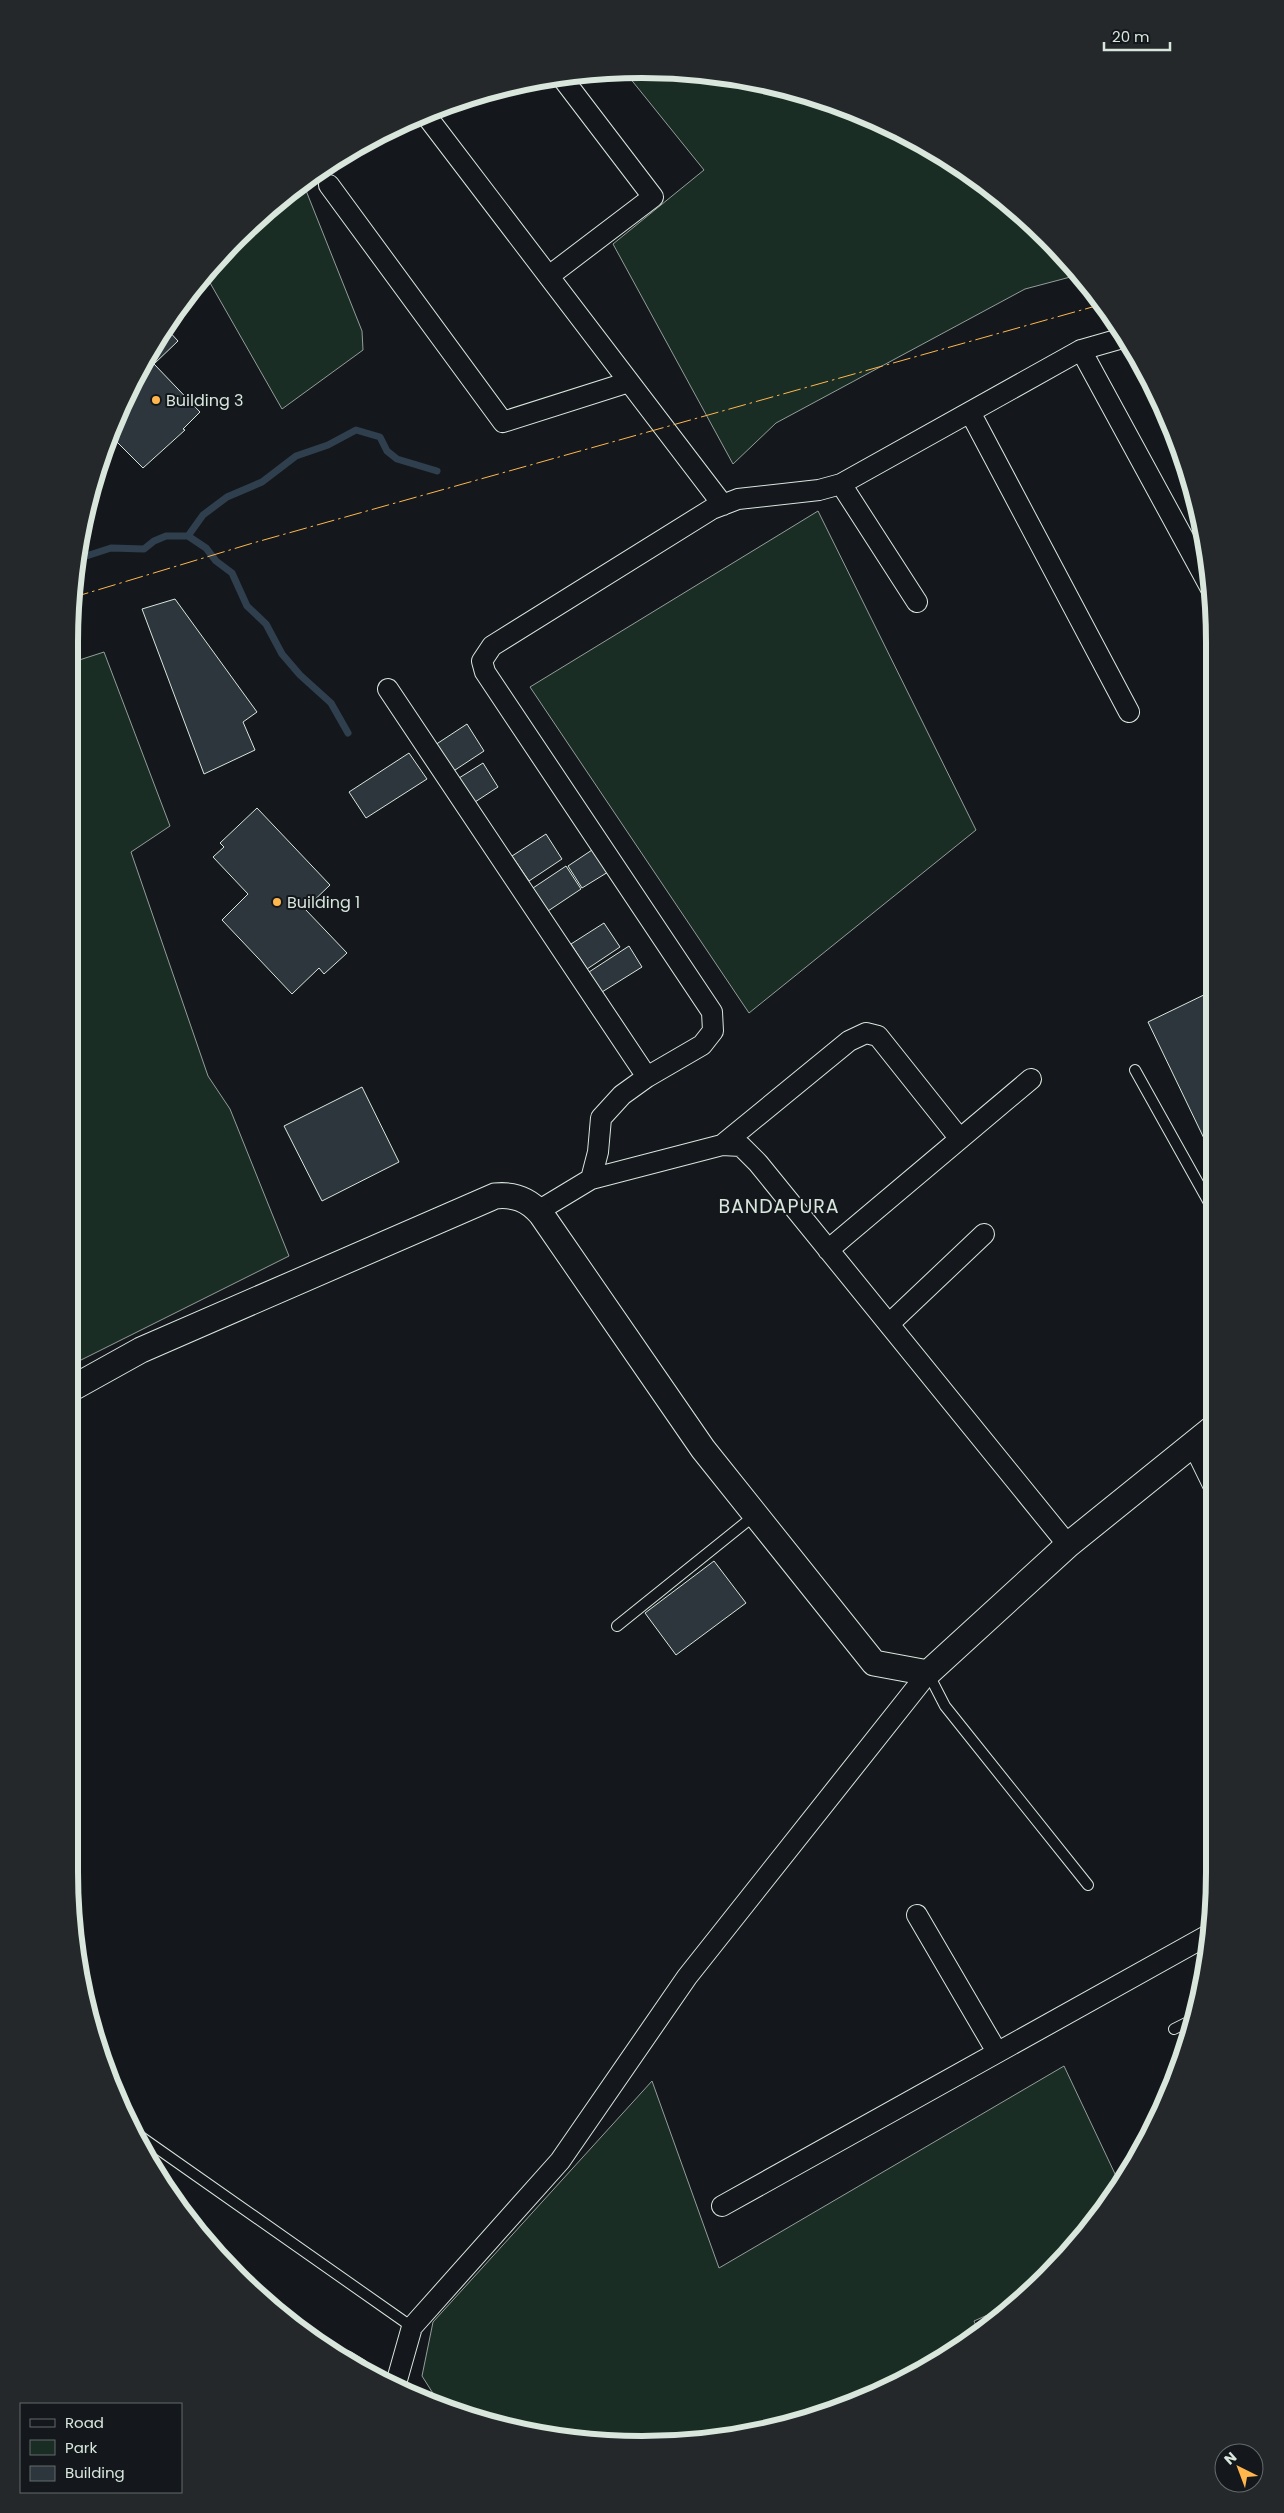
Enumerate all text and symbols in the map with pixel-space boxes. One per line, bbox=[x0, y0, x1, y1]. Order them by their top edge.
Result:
scale bar bbox=[1104, 20, 1170, 52]
text: 20 m bbox=[1112, 26, 1150, 47]
place label: Building 3 bbox=[166, 389, 243, 412]
marker: Building 3 bbox=[150, 394, 162, 406]
place label: Building 1 bbox=[287, 891, 360, 914]
marker: Building 1 bbox=[271, 896, 283, 908]
district label: BANDAPURA bbox=[718, 1193, 840, 1220]
legend bbox=[20, 2403, 182, 2493]
text: Road bbox=[65, 2412, 104, 2433]
text: Park bbox=[65, 2437, 97, 2458]
north arrow bbox=[1214, 2443, 1264, 2493]
text: N bbox=[1220, 2447, 1241, 2469]
text: Building bbox=[65, 2462, 125, 2483]

